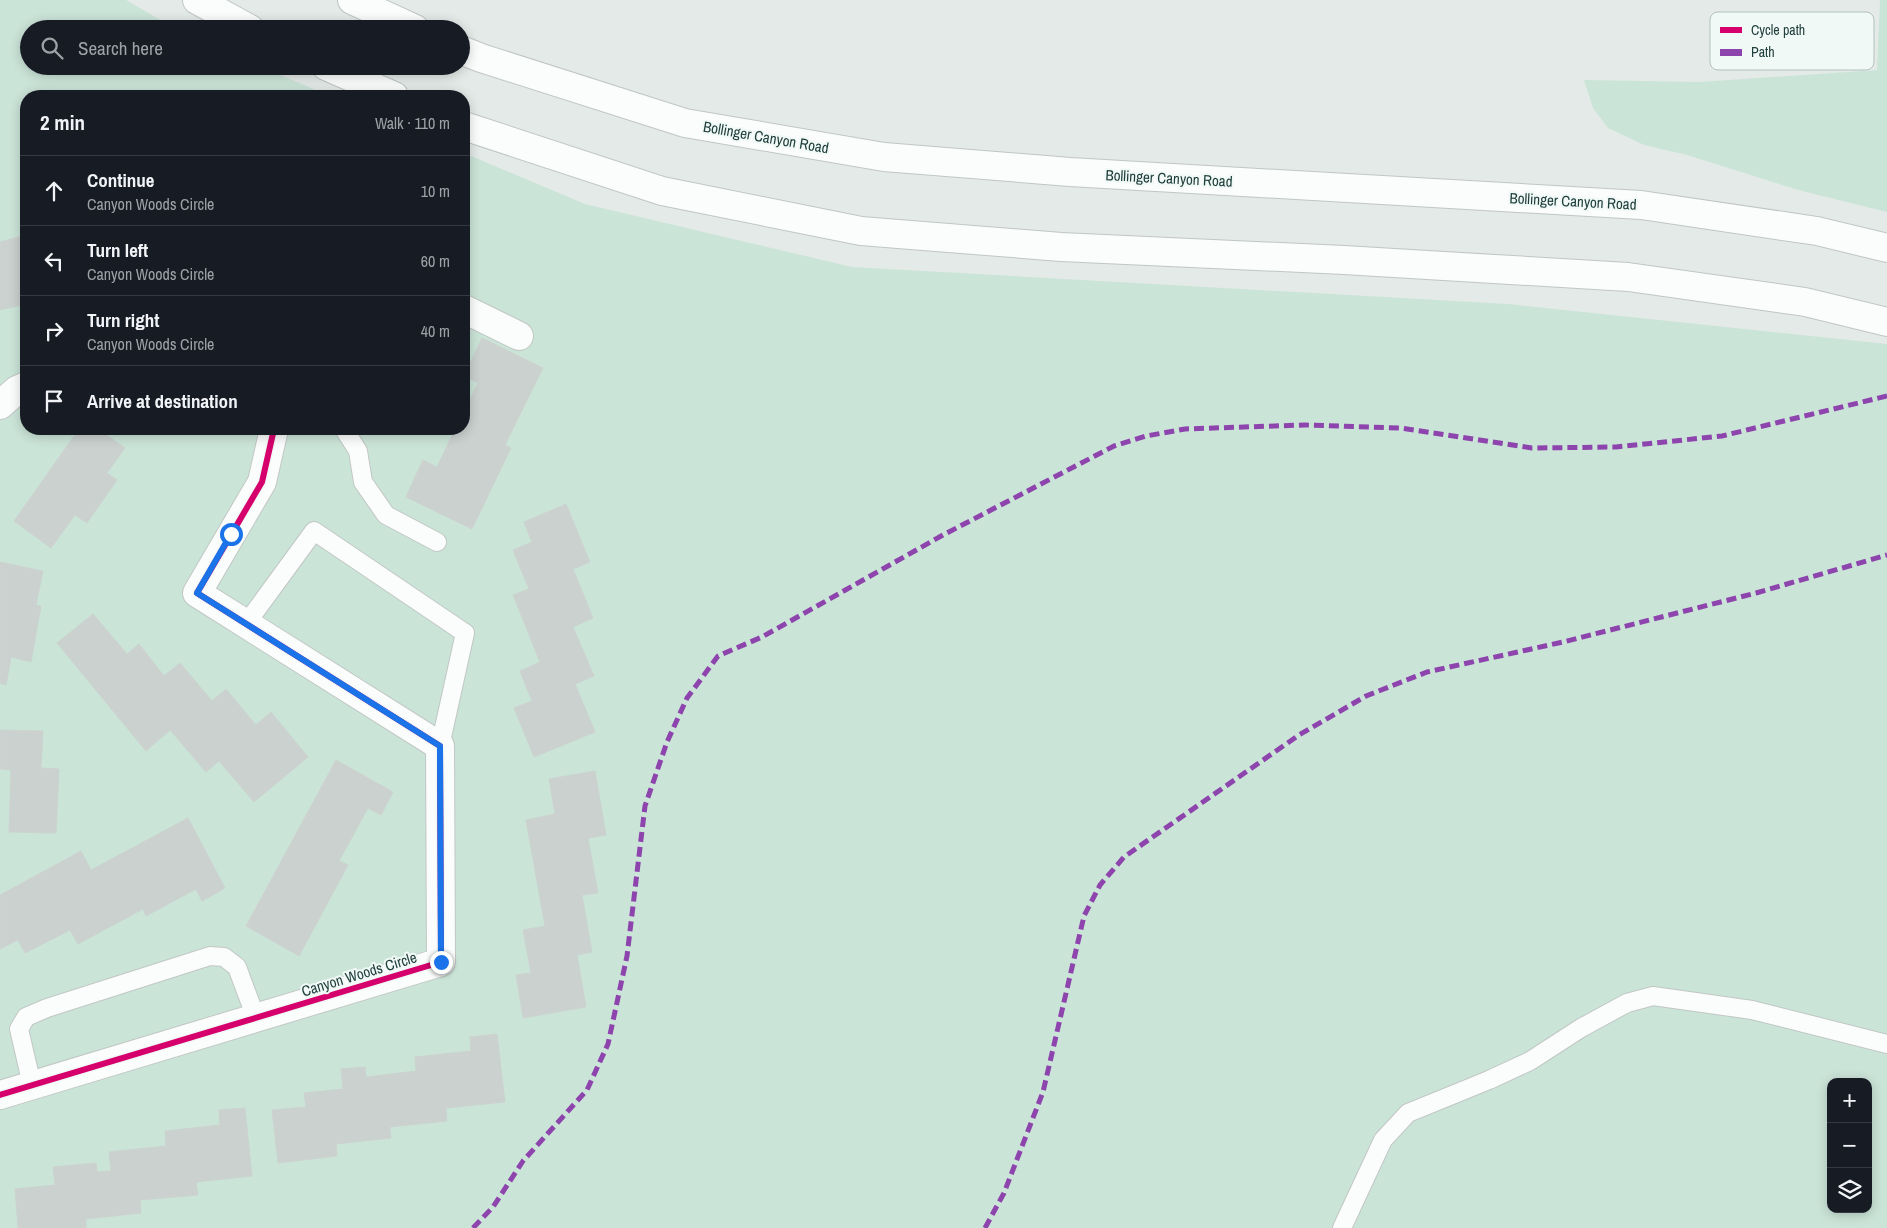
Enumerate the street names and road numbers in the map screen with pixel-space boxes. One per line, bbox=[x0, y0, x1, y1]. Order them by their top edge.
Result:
street label: Bollinger Canyon Road bbox=[702, 116, 830, 158]
street label: Bollinger Canyon Road bbox=[1105, 164, 1233, 192]
street label: Bollinger Canyon Road bbox=[1509, 187, 1637, 215]
street label: Canyon Woods Circle bbox=[299, 946, 419, 1001]

